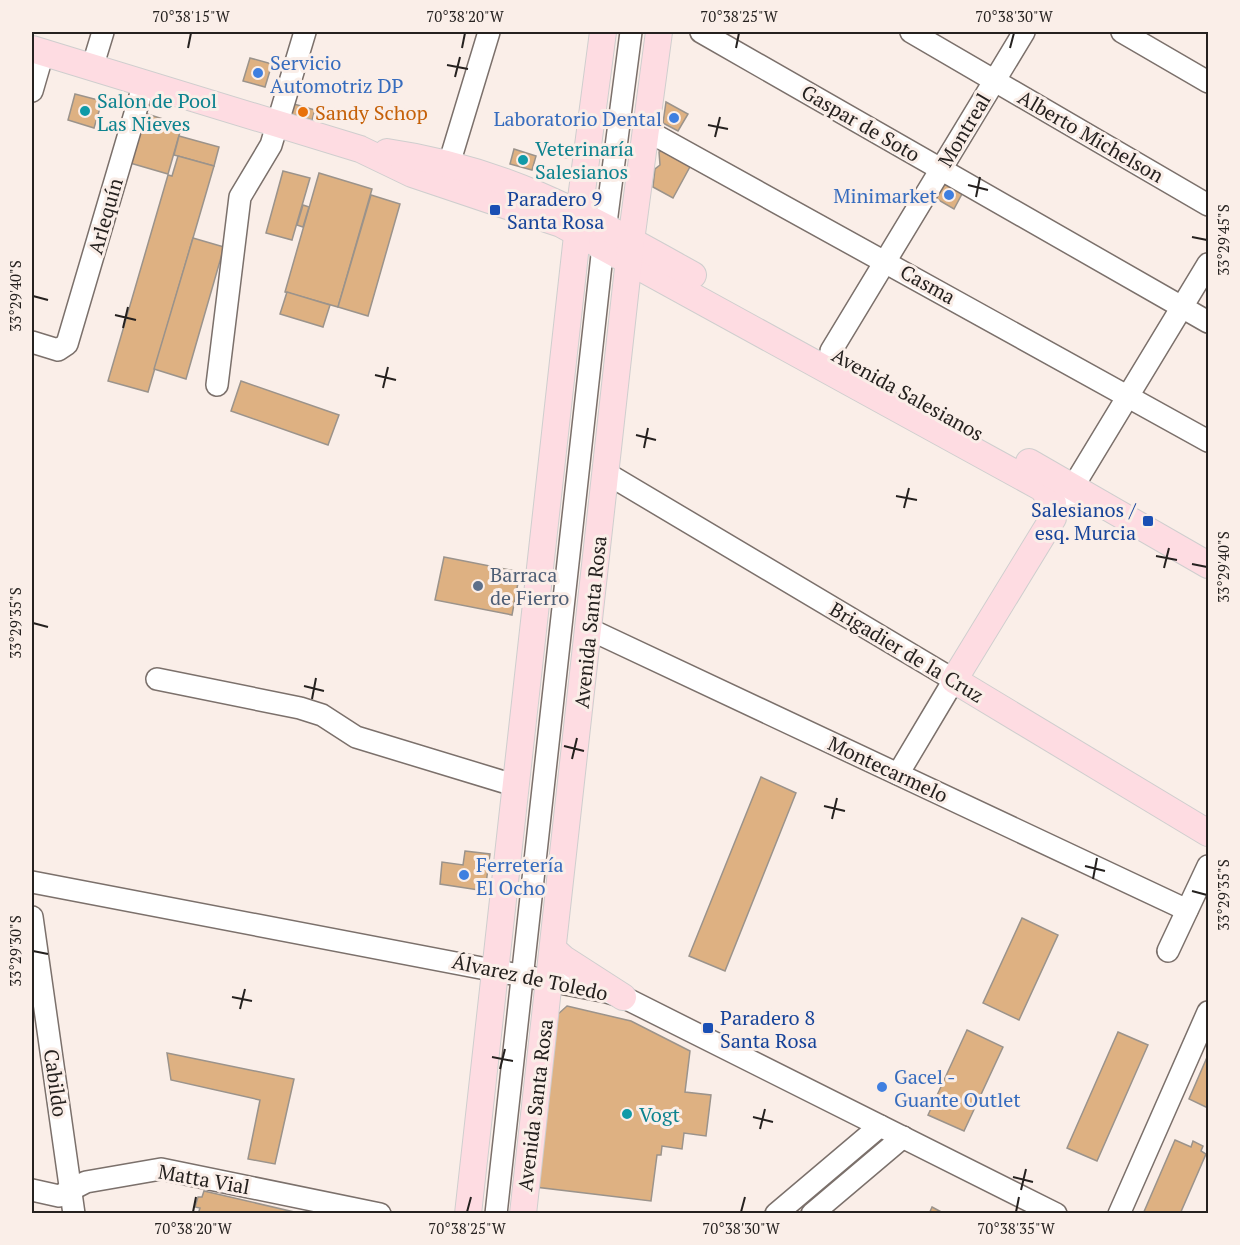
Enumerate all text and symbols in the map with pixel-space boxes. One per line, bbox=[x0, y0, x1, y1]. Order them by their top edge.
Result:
text: 70°38'15"W bbox=[152, 6, 231, 26]
text: 70°38'20"W bbox=[426, 6, 505, 26]
text: 70°38'25"W bbox=[700, 6, 779, 26]
text: 70°38'30"W bbox=[975, 6, 1054, 26]
place label: Servicio Automotriz DP bbox=[270, 49, 404, 99]
marker: Servicio Automotriz DP bbox=[251, 66, 265, 80]
street label: Gaspar de Soto bbox=[797, 78, 925, 168]
street label: Alberto Michelson bbox=[1013, 83, 1169, 189]
place label: Salon de Pool Las Nieves bbox=[97, 87, 217, 137]
street label: Montreal bbox=[931, 88, 997, 172]
place label: Sandy Schop bbox=[315, 99, 428, 126]
marker: Salon de Pool Las Nieves bbox=[78, 104, 92, 118]
marker: Sandy Schop bbox=[296, 105, 310, 119]
place label: Laboratorio Dental bbox=[493, 105, 662, 132]
marker: Laboratorio Dental bbox=[667, 111, 681, 125]
place label: Veterinaría Salesianos bbox=[535, 135, 634, 185]
marker: Veterinaría Salesianos bbox=[516, 153, 530, 167]
street label: Arlequín bbox=[81, 175, 129, 257]
place label: Minimarket bbox=[833, 182, 938, 209]
place label: Paradero 9 Santa Rosa bbox=[507, 185, 604, 235]
marker: Minimarket bbox=[942, 188, 956, 202]
marker: Paradero 9 Santa Rosa bbox=[488, 203, 502, 217]
text: 33°29'45"S bbox=[1213, 204, 1233, 276]
street label: Casma bbox=[896, 258, 960, 310]
text: 33°29'40"S bbox=[5, 260, 25, 332]
street label: Avenida Salesianos bbox=[827, 341, 989, 447]
place label: Salesianos / esq. Murcia bbox=[1031, 496, 1137, 546]
marker: Salesianos / esq. Murcia bbox=[1141, 514, 1155, 528]
text: 33°29'40"S bbox=[1213, 531, 1233, 603]
street label: Avenida Santa Rosa bbox=[568, 534, 612, 710]
place label: Barraca de Fierro bbox=[490, 561, 569, 611]
marker: Barraca de Fierro bbox=[471, 579, 485, 593]
text: 33°29'35"S bbox=[5, 587, 25, 659]
street label: Brigadier de la Cruz bbox=[825, 595, 989, 709]
street label: Montecarmelo bbox=[824, 729, 952, 809]
place label: Ferretería El Ocho bbox=[476, 851, 564, 901]
text: 33°29'35"S bbox=[1213, 859, 1233, 931]
marker: Ferretería El Ocho bbox=[457, 868, 471, 882]
text: 33°29'30"S bbox=[5, 915, 25, 987]
street label: Álvarez de Toledo bbox=[450, 947, 610, 1007]
place label: Paradero 8 Santa Rosa bbox=[720, 1004, 817, 1054]
street label: Avenida Santa Rosa bbox=[511, 1017, 559, 1193]
marker: Paradero 8 Santa Rosa bbox=[701, 1021, 715, 1035]
street label: Cabildo bbox=[38, 1047, 74, 1119]
place label: Gacel - Guante Outlet bbox=[894, 1063, 1021, 1113]
marker: Gacel - Guante Outlet bbox=[875, 1080, 889, 1094]
place label: Vogt bbox=[639, 1101, 680, 1128]
marker: Vogt bbox=[620, 1107, 634, 1121]
street label: Matta Vial bbox=[156, 1158, 252, 1200]
text: 70°38'20"W bbox=[154, 1218, 233, 1238]
text: 70°38'25"W bbox=[428, 1218, 507, 1238]
text: 70°38'30"W bbox=[702, 1218, 781, 1238]
text: 70°38'35"W bbox=[977, 1218, 1056, 1238]

